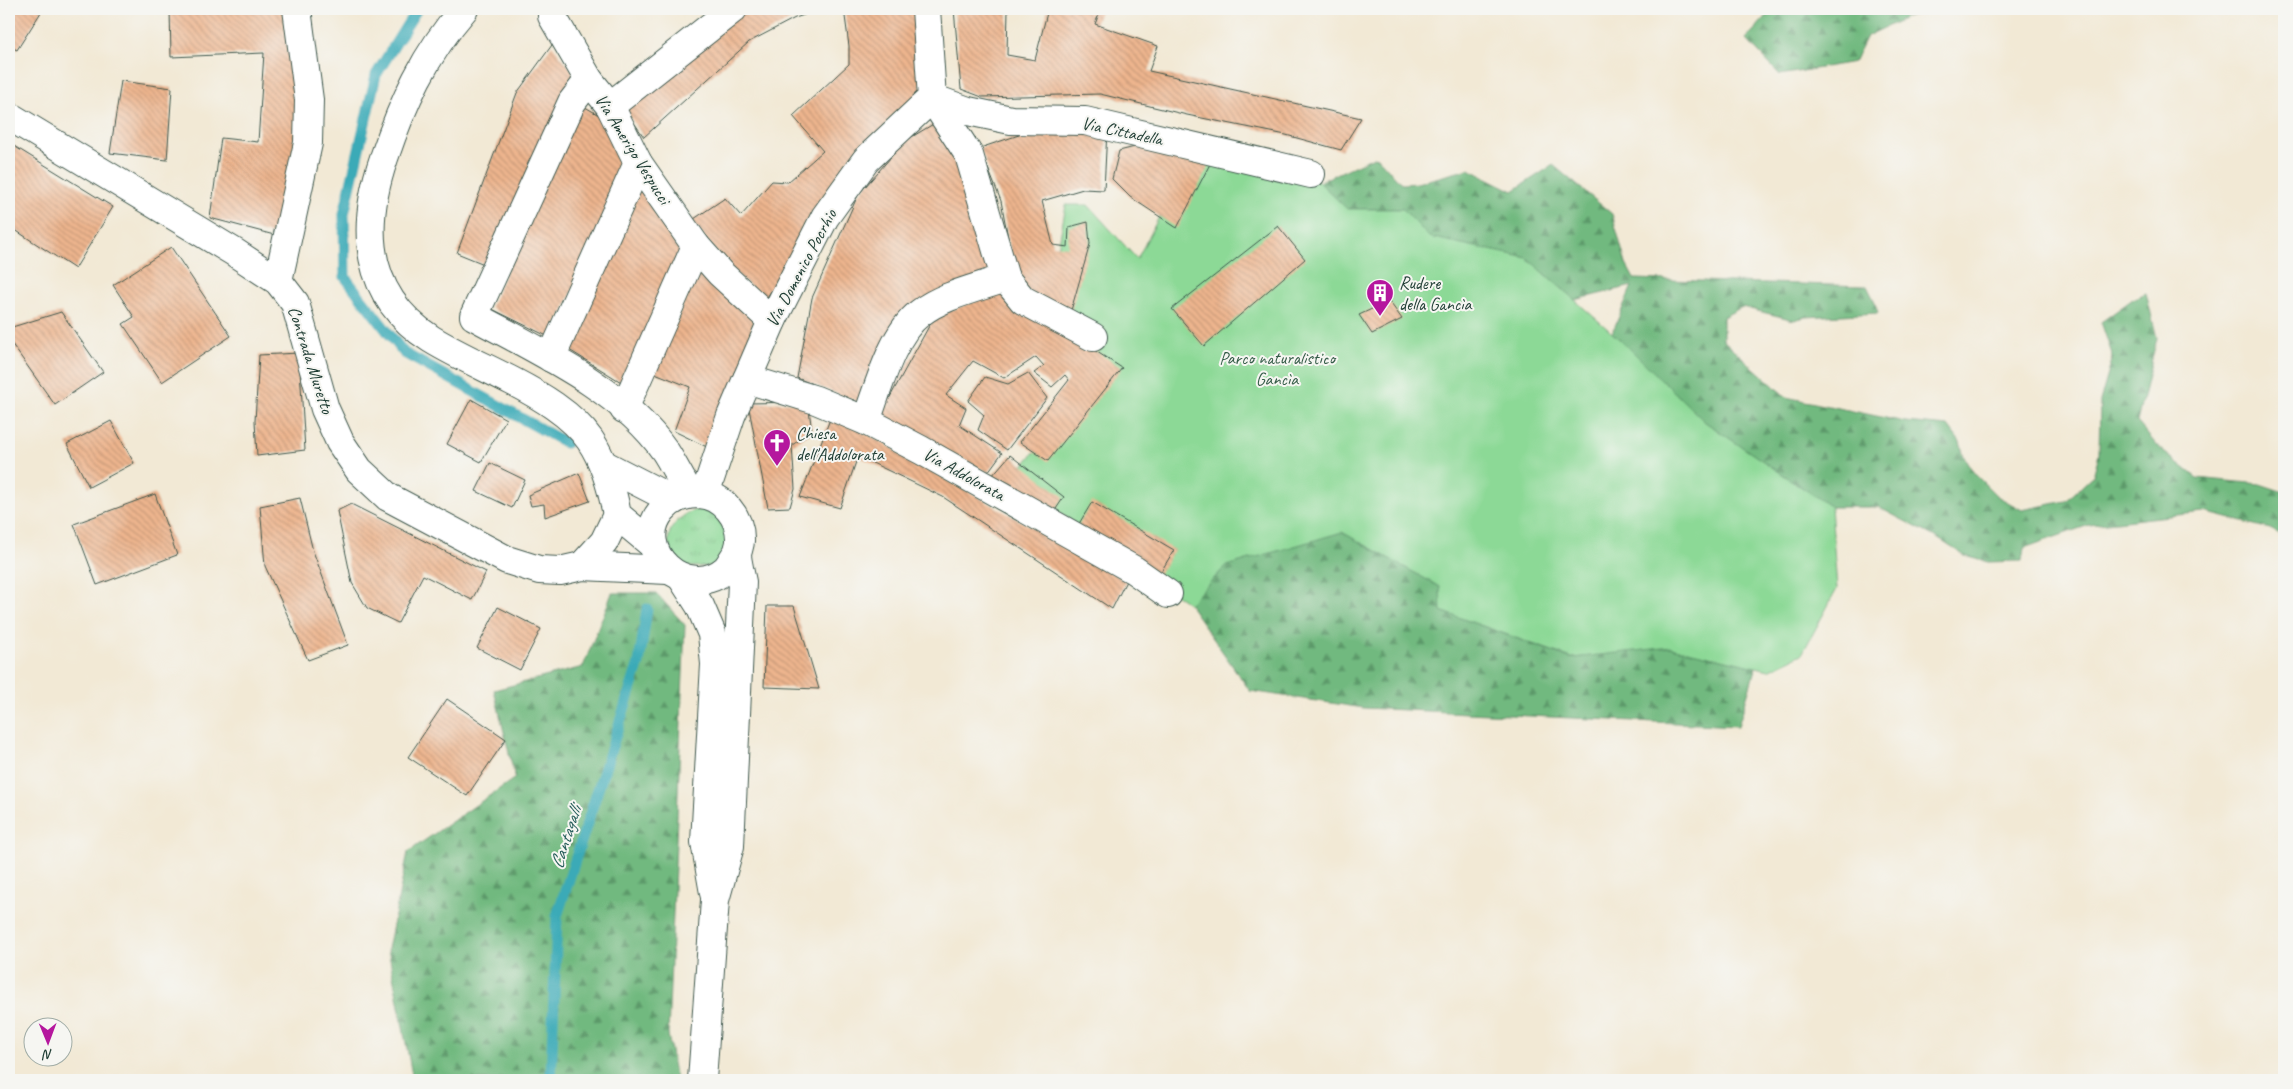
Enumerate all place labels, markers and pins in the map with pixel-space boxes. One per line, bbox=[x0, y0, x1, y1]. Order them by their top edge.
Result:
place label: Rudere della Gancìa bbox=[1399, 272, 1473, 315]
building icon: Rudere della Gancìa bbox=[1365, 278, 1395, 317]
place label: Chiesa dell'Addolorata bbox=[796, 422, 885, 465]
church icon: Chiesa dell'Addolorata bbox=[762, 428, 792, 467]

